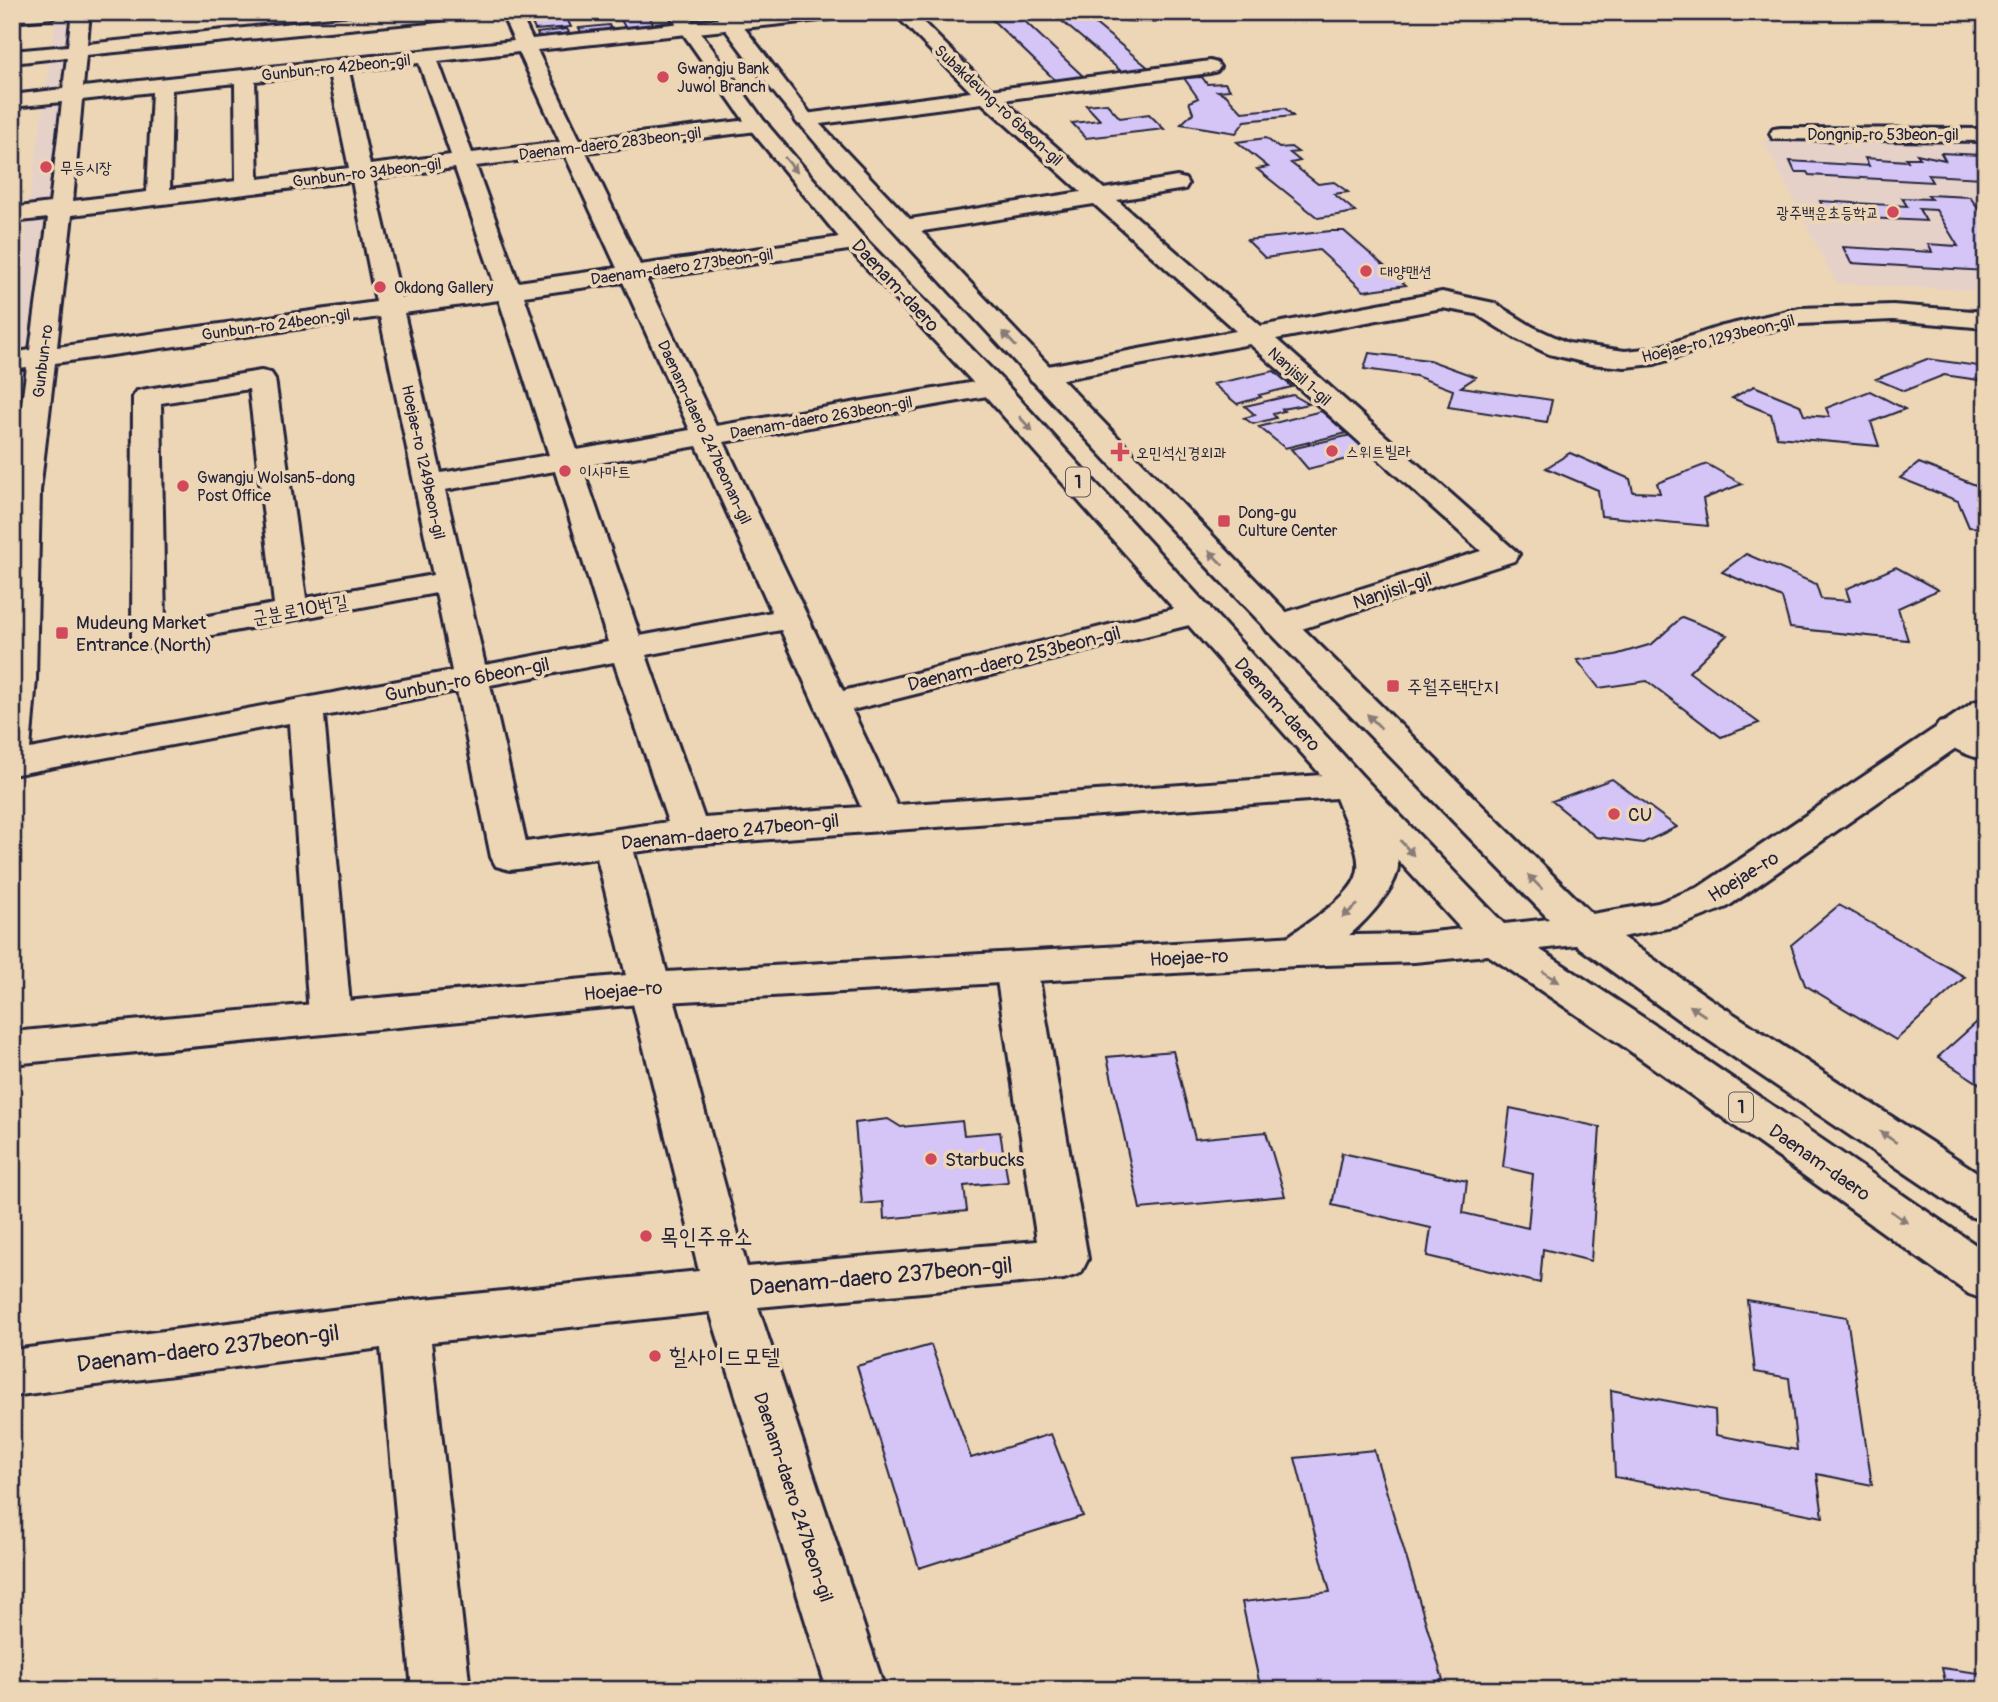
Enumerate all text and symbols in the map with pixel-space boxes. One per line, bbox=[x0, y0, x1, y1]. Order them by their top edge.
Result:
street label: Subakdeung-ro 6beon-gil bbox=[930, 41, 1067, 171]
street label: Gunbun-ro 42beon-gil bbox=[261, 50, 412, 86]
place label: Gwangju Bank Juwol Branch bbox=[677, 59, 769, 97]
marker: Gwangju Bank Juwol Branch bbox=[655, 69, 671, 85]
street label: Daenam-daero 283beon-gil bbox=[518, 123, 703, 165]
street label: Dongnip-ro 53beon-gil bbox=[1807, 125, 1959, 145]
street label: Gunbun-ro 34beon-gil bbox=[292, 154, 443, 192]
one-way arrow bbox=[783, 156, 798, 174]
place label: 무등시장 bbox=[60, 158, 112, 178]
marker: 무등시장 bbox=[38, 159, 54, 175]
place label: 광주백운초등학교 bbox=[1776, 203, 1879, 223]
marker: 광주백운초등학교 bbox=[1885, 204, 1901, 220]
street label: Daenam-daero bbox=[846, 234, 944, 337]
street label: Daenam-daero 273beon-gil bbox=[590, 244, 775, 290]
place label: 대양맨션 bbox=[1380, 262, 1432, 282]
marker: 대양맨션 bbox=[1358, 263, 1374, 279]
place label: Okdong Gallery bbox=[394, 278, 494, 298]
marker: Okdong Gallery bbox=[372, 279, 388, 295]
street label: Gunbun-ro 24beon-gil bbox=[201, 305, 352, 345]
street label: Hoejae-ro 1293beon-gil bbox=[1640, 310, 1797, 368]
street label: Gunbun-ro bbox=[29, 323, 57, 399]
one-way arrow bbox=[1001, 331, 1017, 348]
street label: Daenam-daero 247beonan-gil bbox=[653, 337, 756, 528]
street label: Nanjisil 1-gil bbox=[1264, 343, 1335, 410]
street label: Hoejae-ro 1249beon-gil bbox=[397, 383, 449, 541]
street label: Daenam-daero 263beon-gil bbox=[728, 392, 914, 444]
one-way arrow bbox=[1018, 415, 1034, 433]
marker: 오민석신경외과 bbox=[1110, 442, 1130, 462]
place label: 스위트빌라 bbox=[1346, 442, 1411, 462]
place label: 오민석신경외과 bbox=[1136, 443, 1226, 463]
marker: 스위트빌라 bbox=[1324, 443, 1340, 459]
place label: 이사마트 bbox=[579, 462, 631, 482]
marker: 이사마트 bbox=[557, 463, 573, 479]
place label: Gwangju Wolsan5-dong Post Office bbox=[197, 468, 355, 506]
road number: 1 bbox=[1066, 468, 1090, 496]
marker: Gwangju Wolsan5-dong Post Office bbox=[175, 478, 191, 494]
place label: Dong-gu Culture Center bbox=[1238, 503, 1338, 541]
marker: Dong-gu Culture Center bbox=[1216, 513, 1232, 529]
one-way arrow bbox=[1207, 549, 1224, 566]
street label: Nanjisil-gil bbox=[1350, 567, 1435, 615]
street label: 군분로10번길 bbox=[250, 590, 350, 630]
place label: Mudeung Market Entrance (North) bbox=[76, 611, 212, 657]
street label: Daenam-daero 253beon-gil bbox=[905, 621, 1123, 697]
marker: Mudeung Market Entrance (North) bbox=[54, 625, 70, 641]
street label: Gunbun-ro 6beon-gil bbox=[383, 652, 552, 708]
street label: Daenam-daero bbox=[1229, 653, 1326, 757]
place label: 주월주택단지 bbox=[1407, 675, 1499, 699]
marker: 주월주택단지 bbox=[1385, 678, 1401, 694]
one-way arrow bbox=[1366, 713, 1383, 729]
place label: CU bbox=[1628, 803, 1652, 827]
marker: CU bbox=[1606, 806, 1622, 822]
street label: Daenam-daero 247beon-gil bbox=[620, 809, 840, 855]
one-way arrow bbox=[1399, 839, 1415, 856]
street label: Hoejae-ro bbox=[1704, 846, 1783, 908]
one-way arrow bbox=[1527, 874, 1543, 891]
one-way arrow bbox=[1341, 903, 1358, 918]
street label: Hoejae-ro bbox=[1149, 944, 1229, 972]
one-way arrow bbox=[1541, 970, 1560, 983]
street label: Hoejae-ro bbox=[583, 976, 663, 1006]
one-way arrow bbox=[1689, 1005, 1708, 1018]
road number: 1 bbox=[1729, 1092, 1753, 1122]
street label: Daenam-daero bbox=[1764, 1119, 1875, 1207]
one-way arrow bbox=[1879, 1130, 1897, 1144]
place label: Starbucks bbox=[945, 1148, 1025, 1172]
marker: Starbucks bbox=[923, 1151, 939, 1167]
one-way arrow bbox=[1890, 1210, 1908, 1224]
place label: 목인주유소 bbox=[660, 1222, 753, 1251]
marker: 목인주유소 bbox=[638, 1228, 654, 1244]
street label: Daenam-daero 237beon-gil bbox=[748, 1251, 1014, 1302]
street label: Daenam-daero 237beon-gil bbox=[75, 1318, 341, 1379]
place label: 힐사이드모텔 bbox=[669, 1342, 780, 1371]
marker: 힐사이드모텔 bbox=[647, 1348, 663, 1364]
street label: Daenam-daero 247beon-gil bbox=[748, 1389, 838, 1605]

